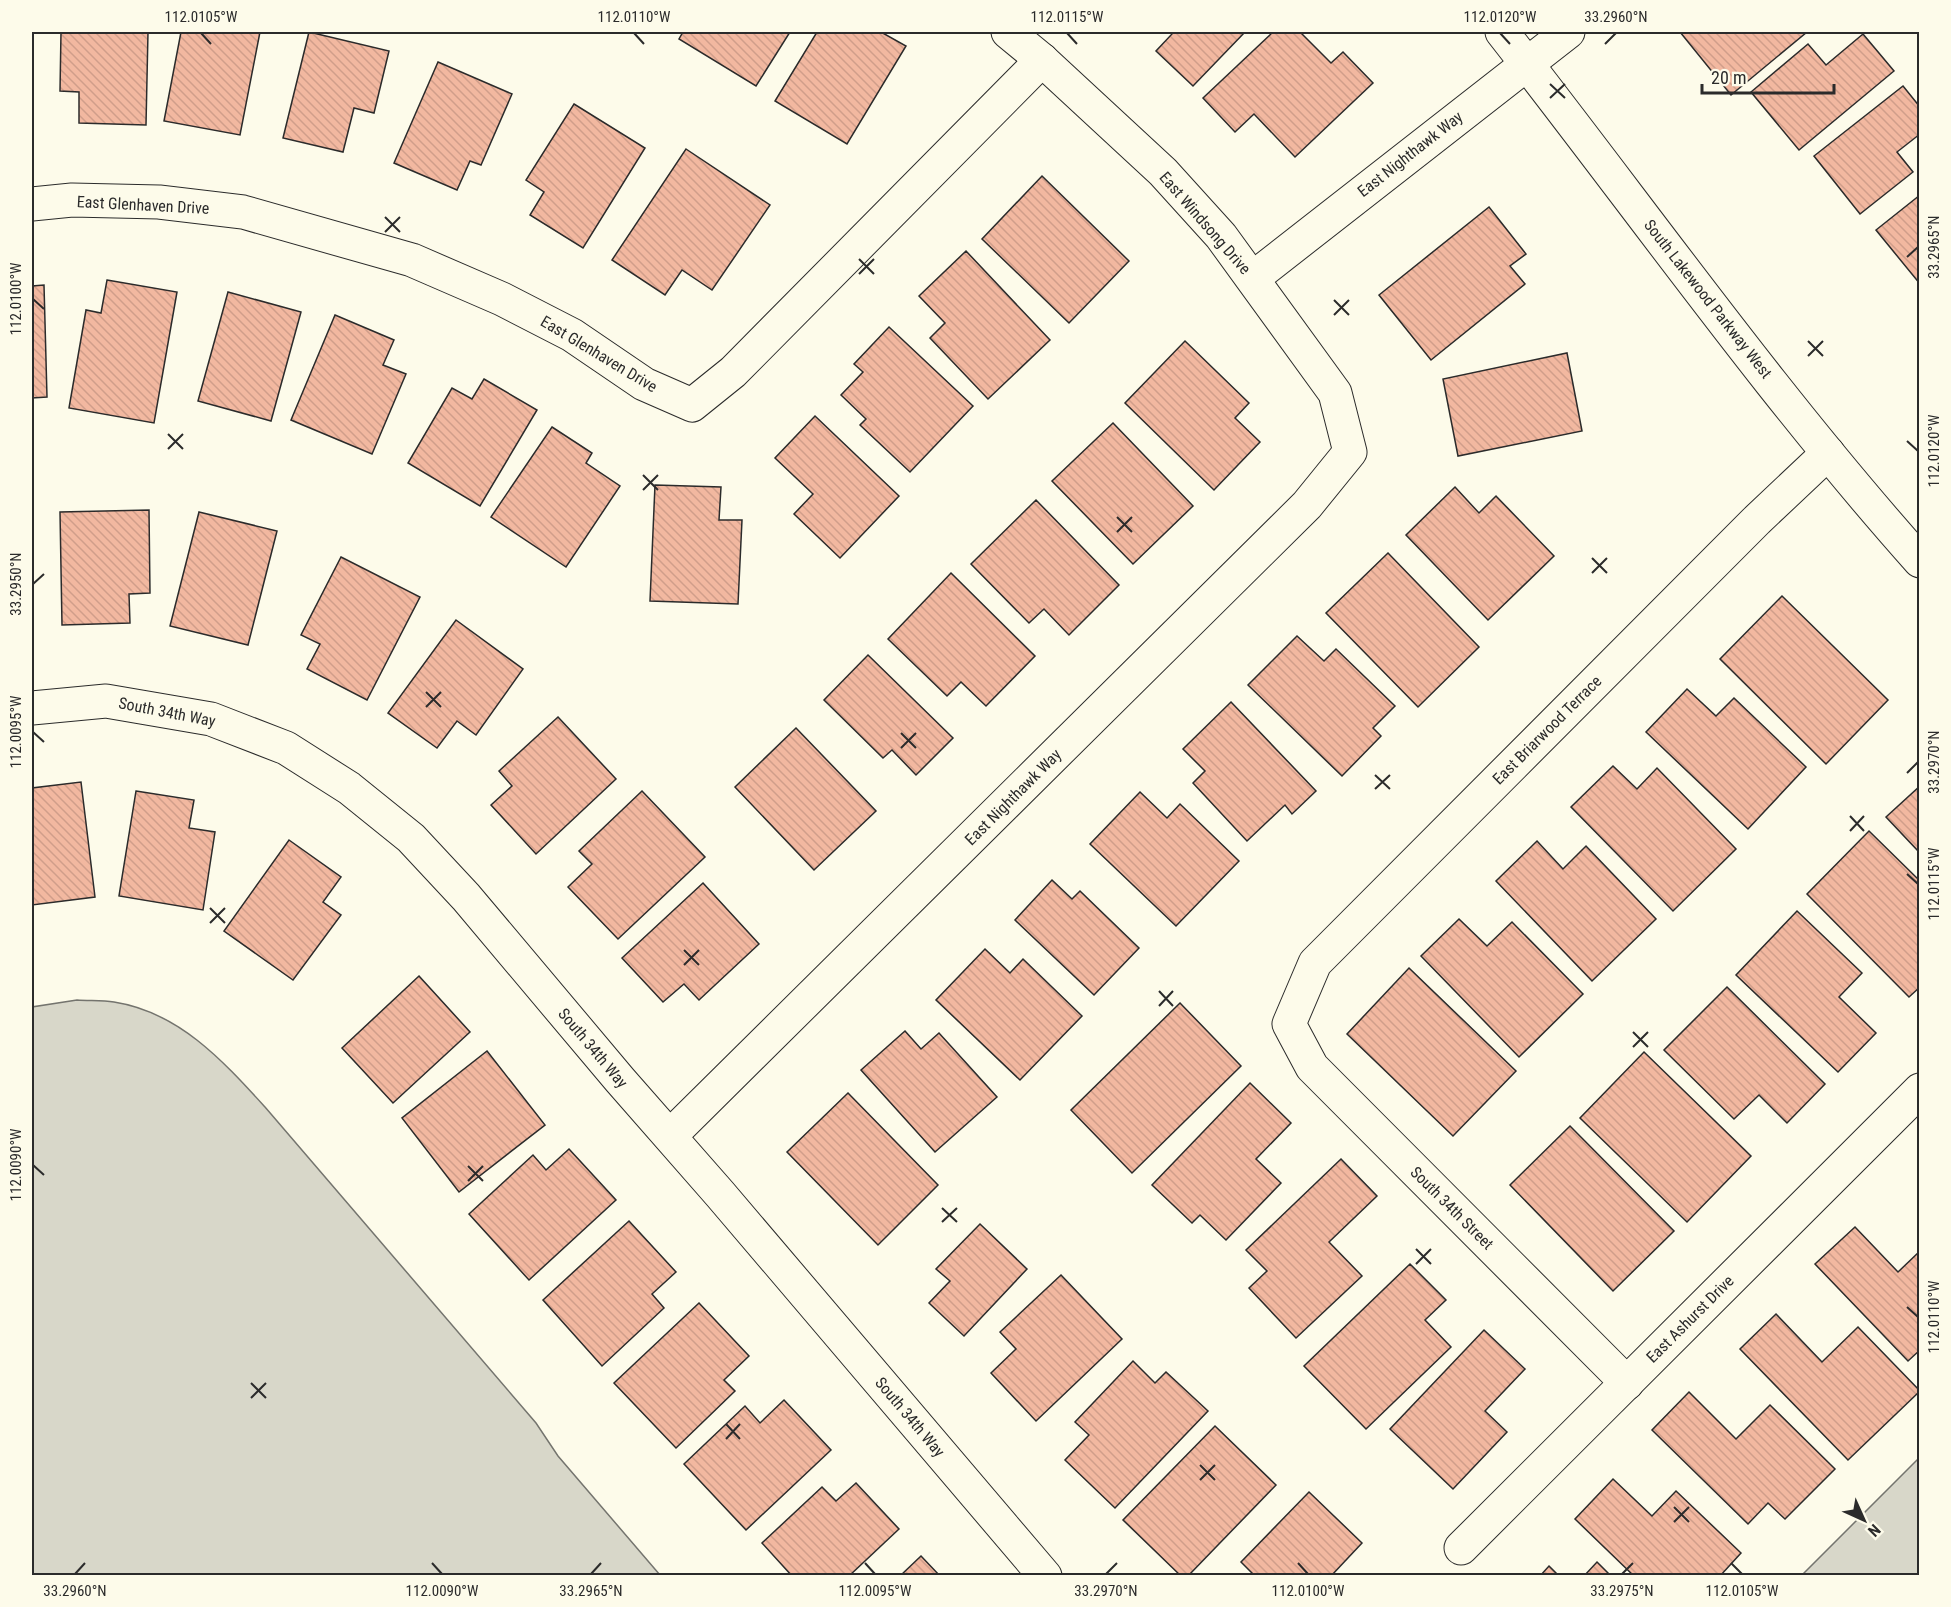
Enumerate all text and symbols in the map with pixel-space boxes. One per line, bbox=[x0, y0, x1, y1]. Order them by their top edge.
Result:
text: 112.0105°W bbox=[165, 8, 238, 26]
text: 112.0110°W bbox=[598, 8, 671, 26]
text: 112.0115°W bbox=[1031, 8, 1104, 26]
text: 112.0120°W bbox=[1464, 8, 1537, 26]
text: 33.2960°N bbox=[1584, 8, 1648, 26]
scale bar bbox=[1702, 57, 1834, 95]
text: 20 m bbox=[1711, 67, 1746, 88]
street label: East Nighthawk Way bbox=[1354, 107, 1467, 201]
street label: East Windsong Drive bbox=[1155, 168, 1255, 278]
street label: East Glenhaven Drive bbox=[76, 192, 210, 218]
text: 33.2965°N bbox=[1925, 215, 1943, 279]
street label: South Lakewood Parkway West bbox=[1640, 216, 1776, 382]
text: 112.0100°W bbox=[7, 262, 25, 335]
street label: East Glenhaven Drive bbox=[537, 312, 661, 396]
text: 112.0120°W bbox=[1925, 414, 1943, 487]
text: 33.2950°N bbox=[7, 552, 25, 616]
street label: East Briarwood Terrace bbox=[1489, 672, 1605, 788]
street label: South 34th Way bbox=[117, 693, 217, 731]
text: 112.0095°W bbox=[7, 695, 25, 768]
text: 33.2970°N bbox=[1925, 730, 1943, 794]
street label: East Nighthawk Way bbox=[961, 745, 1065, 849]
text: 112.0115°W bbox=[1925, 847, 1943, 920]
street label: South 34th Way bbox=[554, 1004, 632, 1092]
text: 112.0090°W bbox=[7, 1128, 25, 1201]
street label: South 34th Street bbox=[1407, 1163, 1498, 1254]
street label: East Ashurst Drive bbox=[1642, 1271, 1738, 1367]
text: 112.0110°W bbox=[1925, 1280, 1943, 1353]
street label: South 34th Way bbox=[871, 1373, 949, 1461]
north arrow bbox=[1834, 1490, 1894, 1550]
text: N bbox=[1864, 1520, 1884, 1540]
text: 33.2960°N bbox=[43, 1582, 107, 1600]
text: 112.0090°W bbox=[406, 1582, 479, 1600]
text: 33.2965°N bbox=[559, 1582, 623, 1600]
text: 112.0095°W bbox=[839, 1582, 912, 1600]
text: 33.2970°N bbox=[1074, 1582, 1138, 1600]
text: 112.0100°W bbox=[1272, 1582, 1345, 1600]
text: 33.2975°N bbox=[1590, 1582, 1654, 1600]
text: 112.0105°W bbox=[1706, 1582, 1779, 1600]

